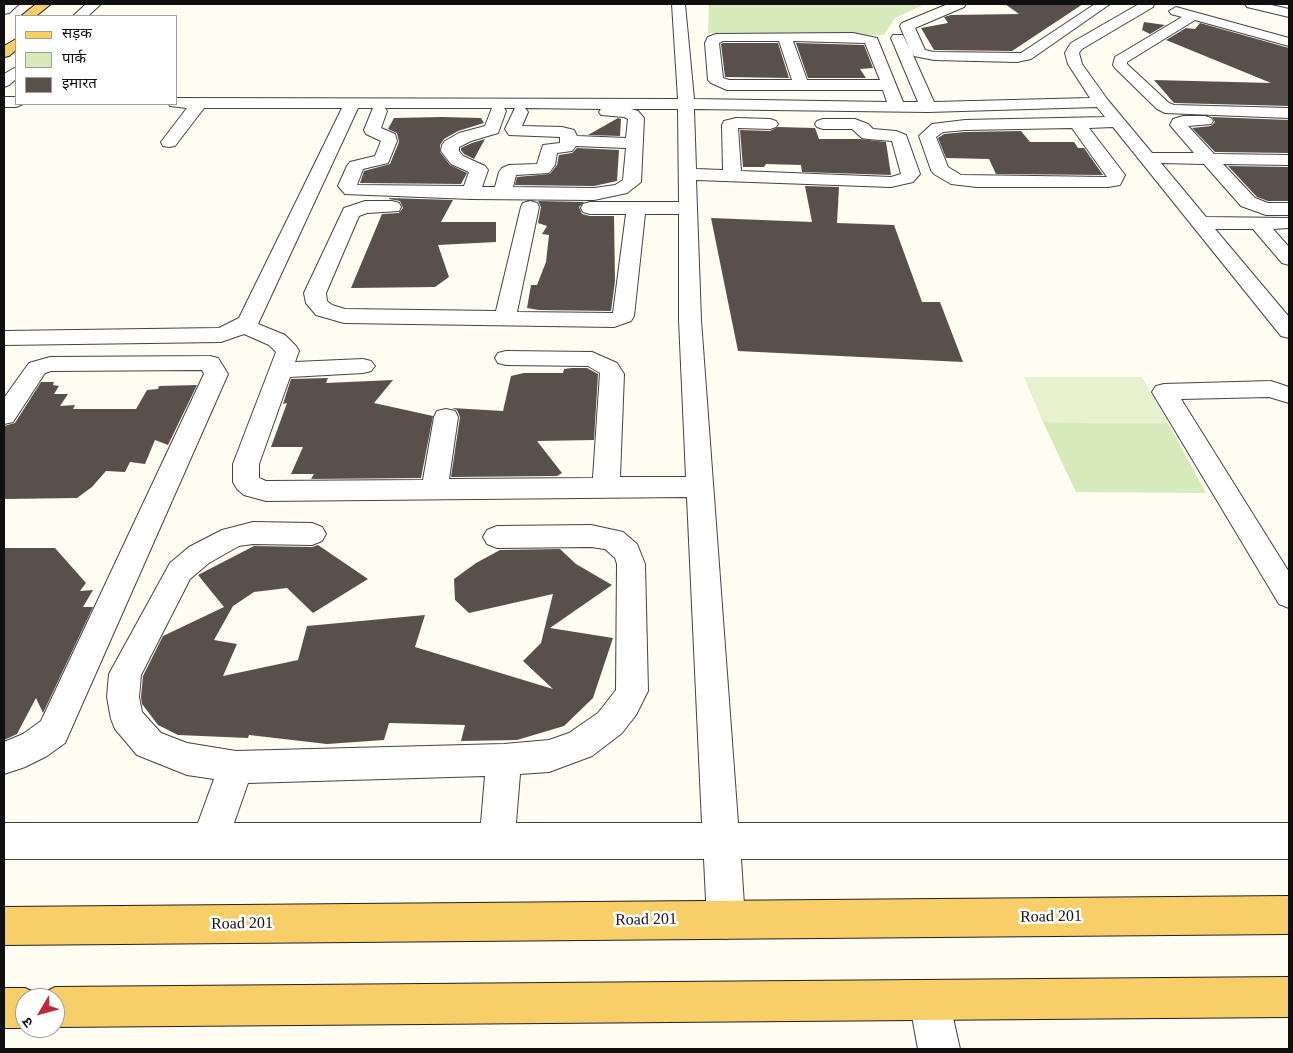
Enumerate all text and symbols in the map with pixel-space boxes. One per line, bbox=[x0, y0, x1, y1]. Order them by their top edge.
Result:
legend bbox=[15, 15, 178, 105]
text: सड़क bbox=[62, 25, 92, 44]
text: पार्क bbox=[62, 50, 86, 69]
text: इमारत bbox=[62, 75, 97, 94]
street label: Road 201 bbox=[1016, 907, 1086, 927]
street label: Road 201 bbox=[611, 910, 681, 930]
street label: Road 201 bbox=[207, 914, 277, 934]
north arrow bbox=[15, 988, 65, 1038]
text: उ bbox=[18, 1013, 38, 1031]

